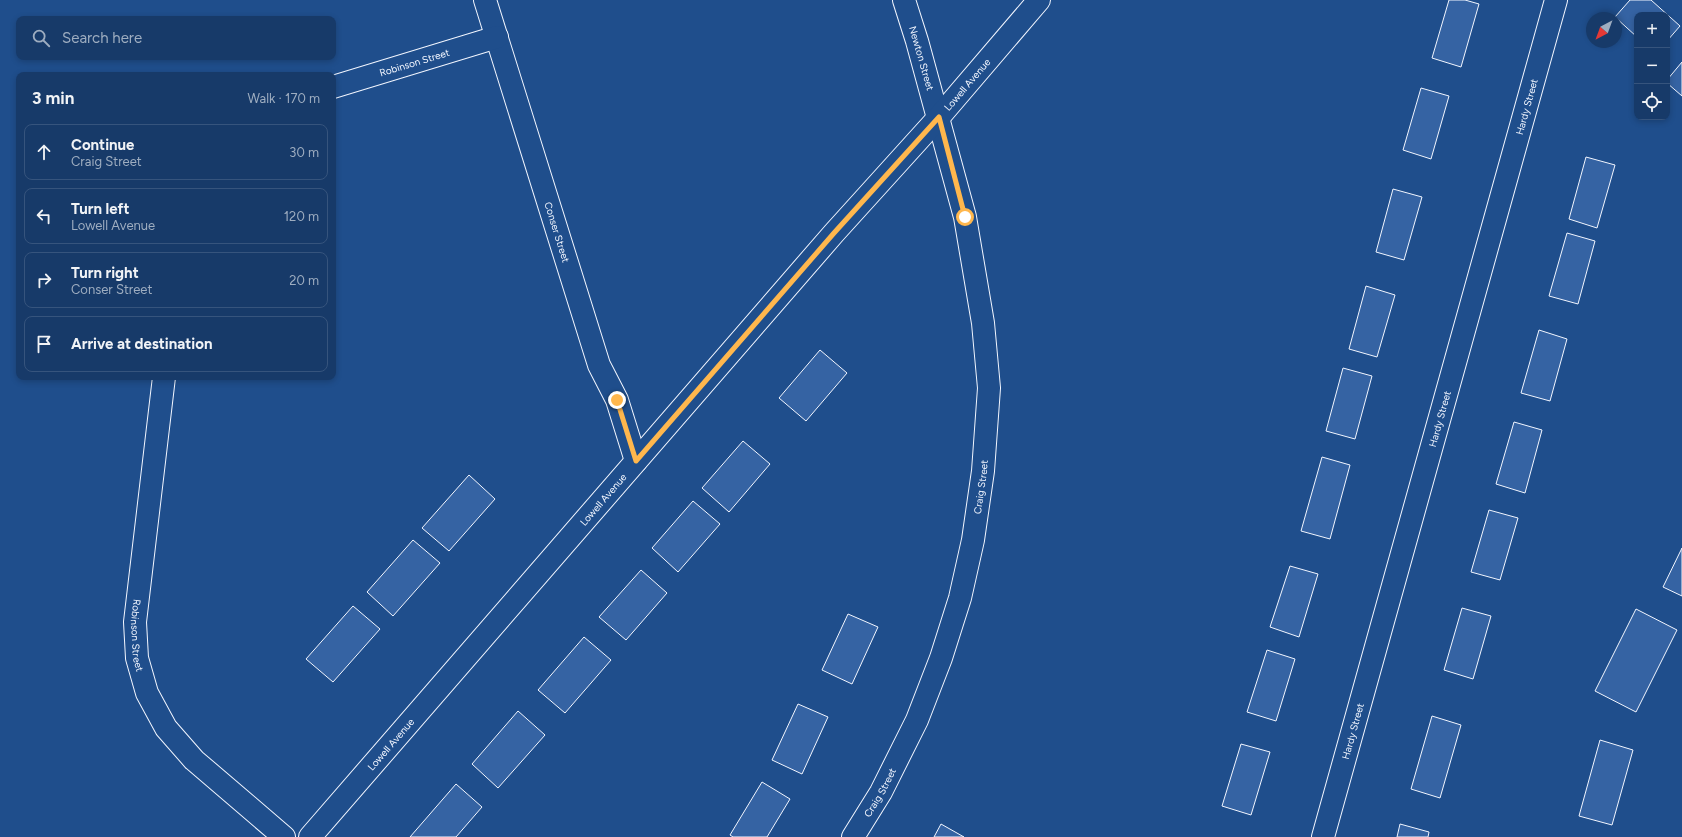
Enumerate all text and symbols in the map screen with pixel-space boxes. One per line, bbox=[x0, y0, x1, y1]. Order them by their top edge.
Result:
north arrow bbox=[1586, 12, 1622, 48]
map controls bbox=[1634, 12, 1670, 120]
button: + bbox=[1634, 12, 1670, 48]
search box bbox=[16, 16, 336, 60]
street label: Newton Street bbox=[906, 24, 937, 92]
icon: search bbox=[30, 27, 52, 49]
text: Search here bbox=[62, 29, 142, 47]
street label: Robinson Street bbox=[378, 46, 451, 79]
button: − bbox=[1634, 48, 1670, 84]
street label: Lowell Avenue bbox=[941, 55, 994, 114]
street label: Hardy Street bbox=[1513, 77, 1541, 136]
button: locate bbox=[1634, 84, 1670, 120]
text: 3 min bbox=[32, 88, 74, 108]
text: Walk · 170 m bbox=[248, 91, 320, 106]
text: Continue bbox=[71, 136, 134, 154]
icon: ahead bbox=[33, 141, 55, 163]
text: 30 m bbox=[289, 145, 319, 160]
text: Craig Street bbox=[71, 154, 142, 169]
text: Turn left bbox=[71, 200, 129, 218]
street label: Conser Street bbox=[541, 200, 573, 264]
icon: left bbox=[33, 205, 55, 227]
route start bbox=[956, 208, 974, 226]
text: 120 m bbox=[284, 209, 319, 224]
text: Lowell Avenue bbox=[71, 218, 155, 233]
text: Turn right bbox=[71, 264, 139, 282]
icon: right bbox=[33, 269, 55, 291]
text: 20 m bbox=[289, 273, 319, 288]
text: Conser Street bbox=[71, 282, 152, 297]
icon: arrive bbox=[33, 333, 55, 355]
text: Arrive at destination bbox=[71, 335, 212, 353]
street label: Hardy Street bbox=[1426, 389, 1454, 449]
route end bbox=[608, 391, 626, 409]
street label: Craig Street bbox=[971, 459, 991, 515]
street label: Lowell Avenue bbox=[577, 471, 630, 528]
street label: Robinson Street bbox=[128, 598, 147, 673]
street label: Hardy Street bbox=[1339, 701, 1367, 761]
street label: Lowell Avenue bbox=[365, 715, 417, 773]
street label: Craig Street bbox=[861, 766, 899, 820]

